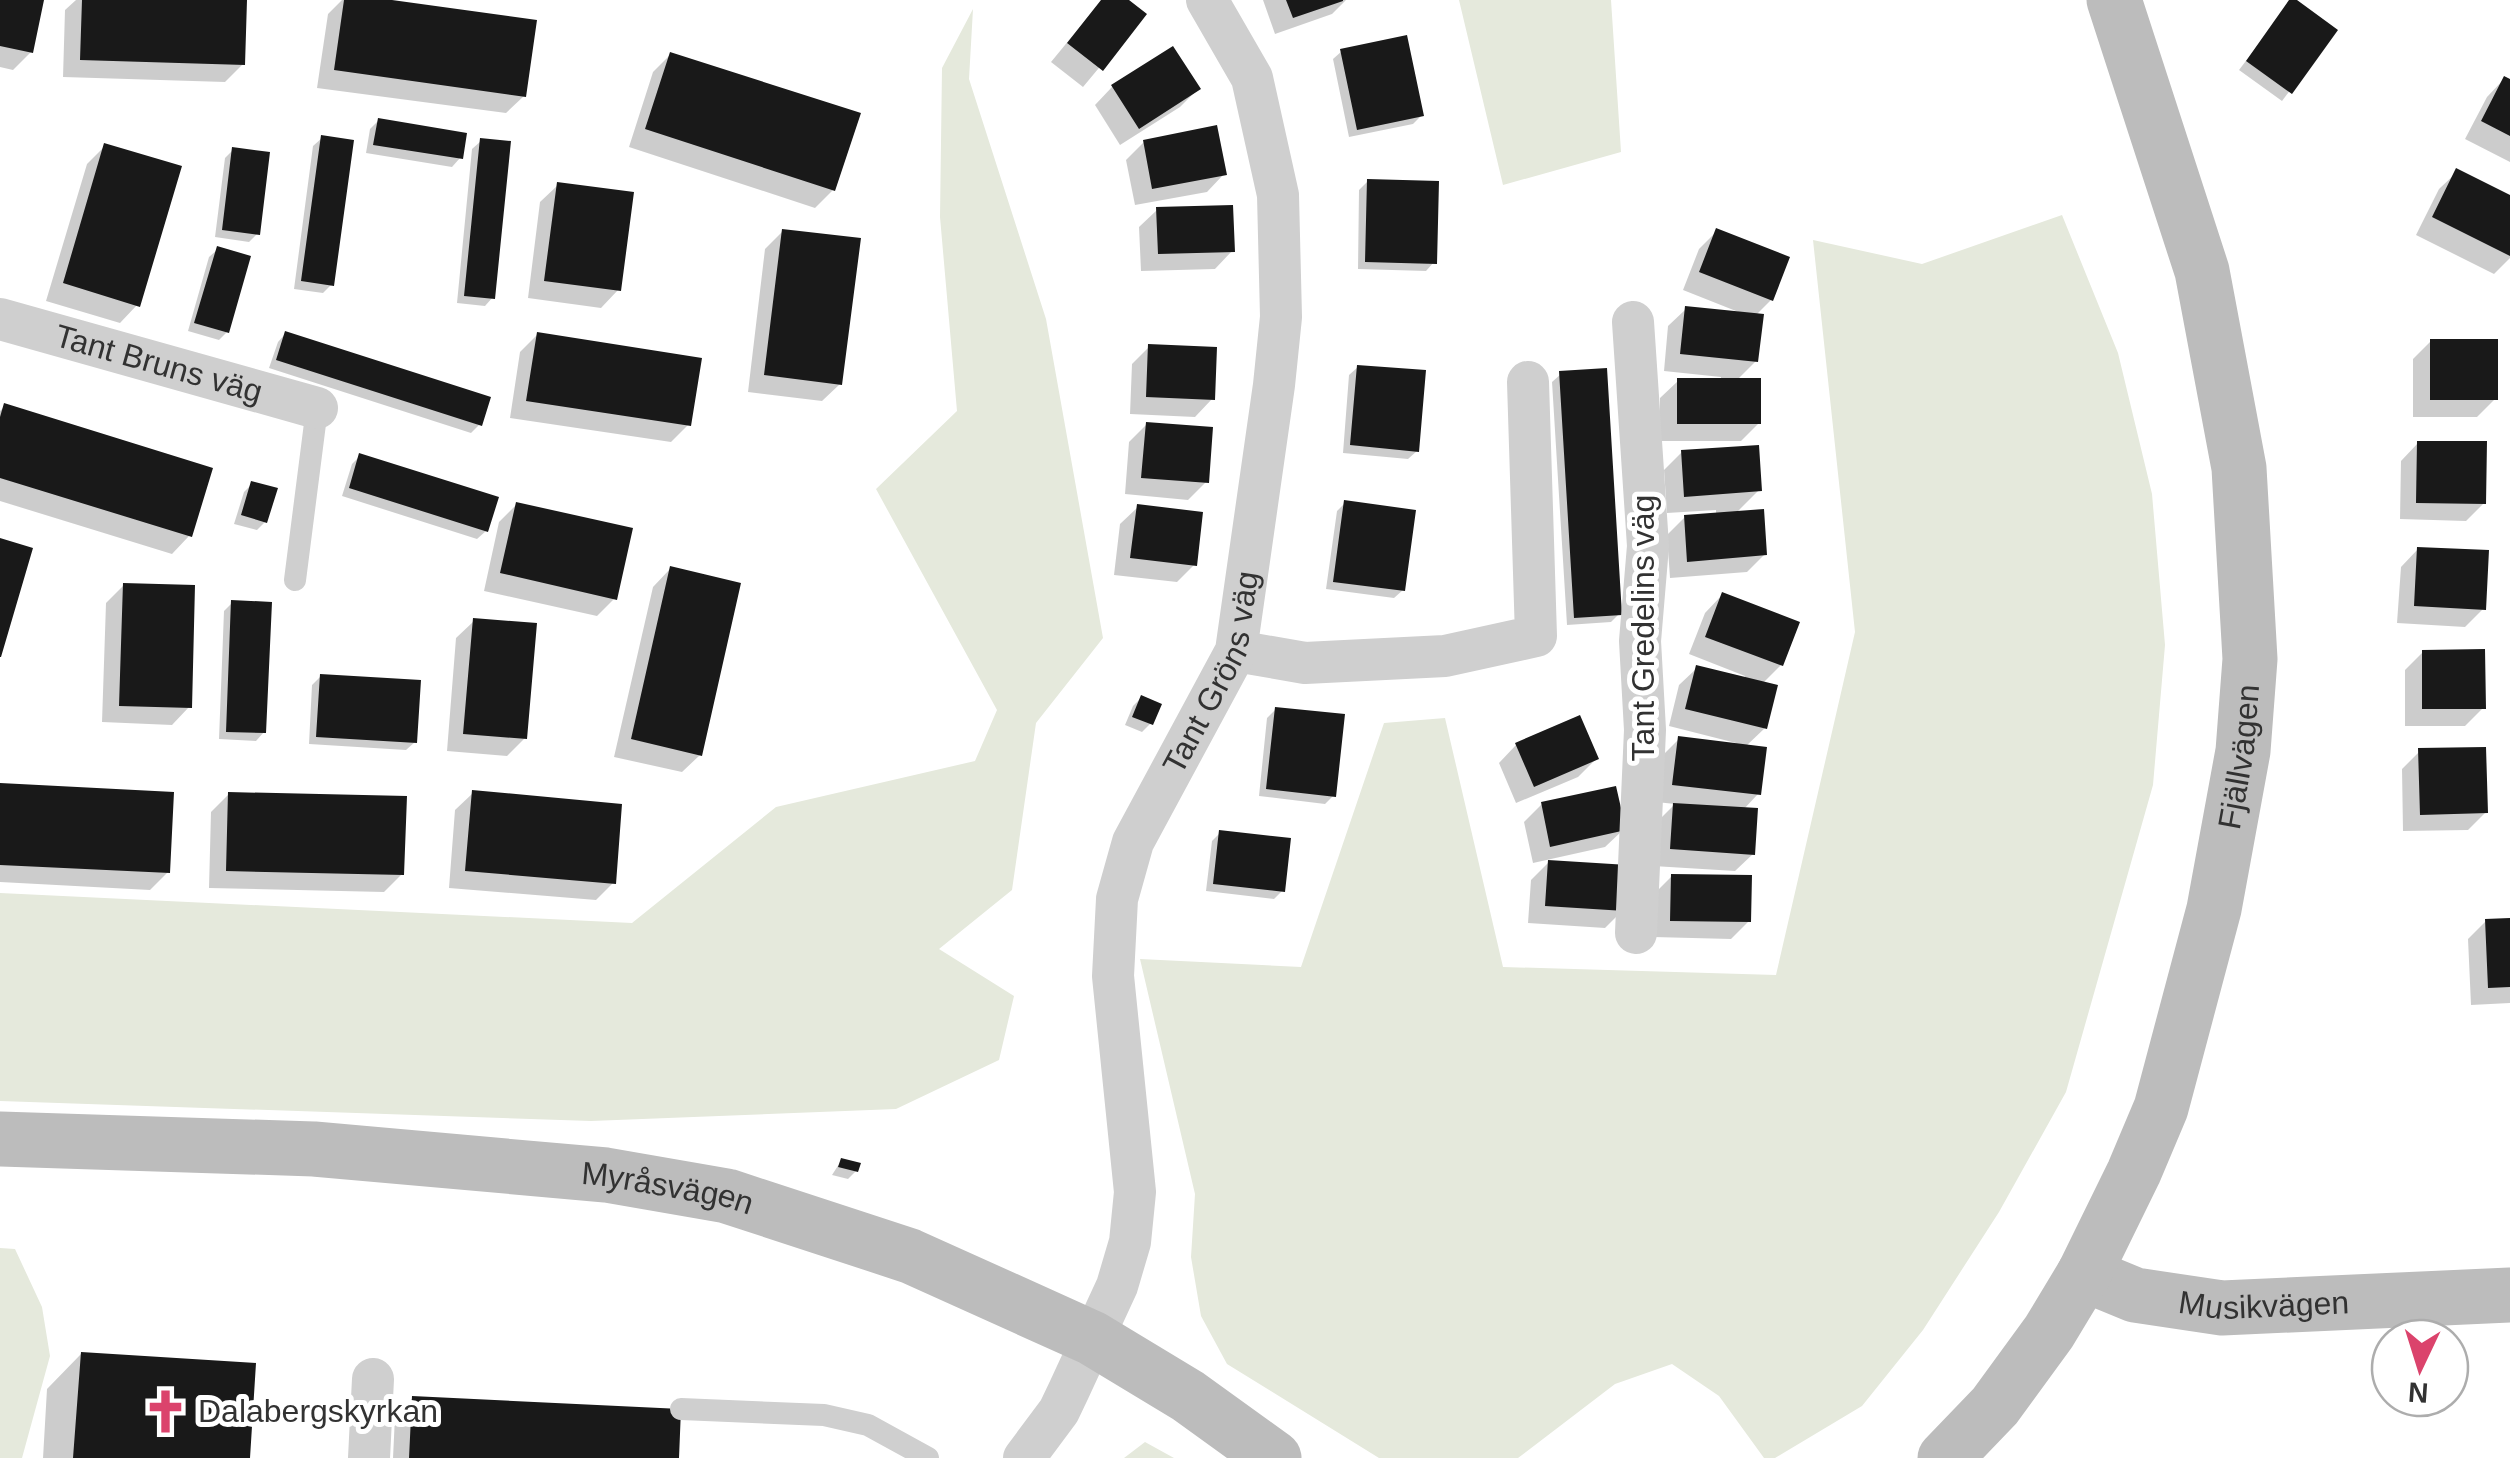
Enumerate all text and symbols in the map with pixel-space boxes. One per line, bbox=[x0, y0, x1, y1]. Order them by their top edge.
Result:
street label: Tant Bruns väg bbox=[51, 317, 266, 410]
street label: Tant Gredelins väg bbox=[1625, 495, 1661, 761]
street label: Tant Gröns väg bbox=[1155, 569, 1265, 780]
street label: Fjällvägen bbox=[2211, 683, 2266, 832]
street label: Myråsvägen bbox=[580, 1155, 758, 1222]
street label: Musikvägen bbox=[2176, 1284, 2350, 1326]
north arrow bbox=[2370, 1318, 2470, 1418]
text: N bbox=[2407, 1376, 2429, 1409]
church icon: Dalabergskyrkan bbox=[141, 1387, 189, 1435]
place label: Dalabergskyrkan bbox=[198, 1393, 438, 1429]

